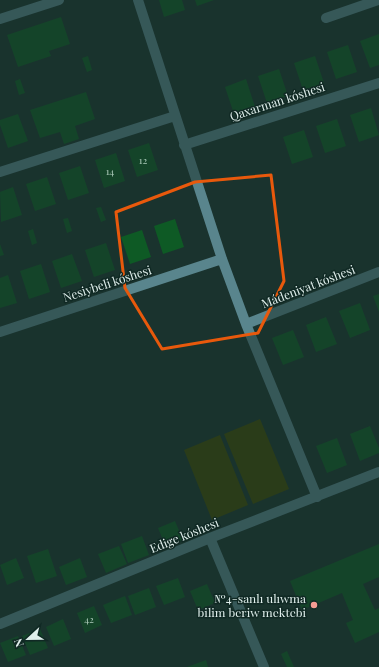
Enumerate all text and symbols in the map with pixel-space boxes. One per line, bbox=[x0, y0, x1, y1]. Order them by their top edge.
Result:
street label: Qaxarman kóshesi bbox=[227, 78, 327, 124]
house number: 12 bbox=[139, 153, 147, 167]
house number: 14 bbox=[106, 164, 114, 178]
street label: Nesiybeli kóshesi bbox=[61, 261, 154, 305]
street label: Mádeniyat kóshesi bbox=[259, 261, 357, 311]
street label: Edige kóshesi bbox=[147, 514, 221, 556]
place label: №4-sanlı ulıwma bilim beriw mektebi bbox=[198, 590, 306, 620]
marker: №4-sanlı ulıwma bilim beriw mektebi bbox=[309, 600, 319, 610]
house number: 42 bbox=[84, 612, 94, 626]
north arrow bbox=[8, 619, 48, 659]
text: N bbox=[10, 636, 27, 649]

